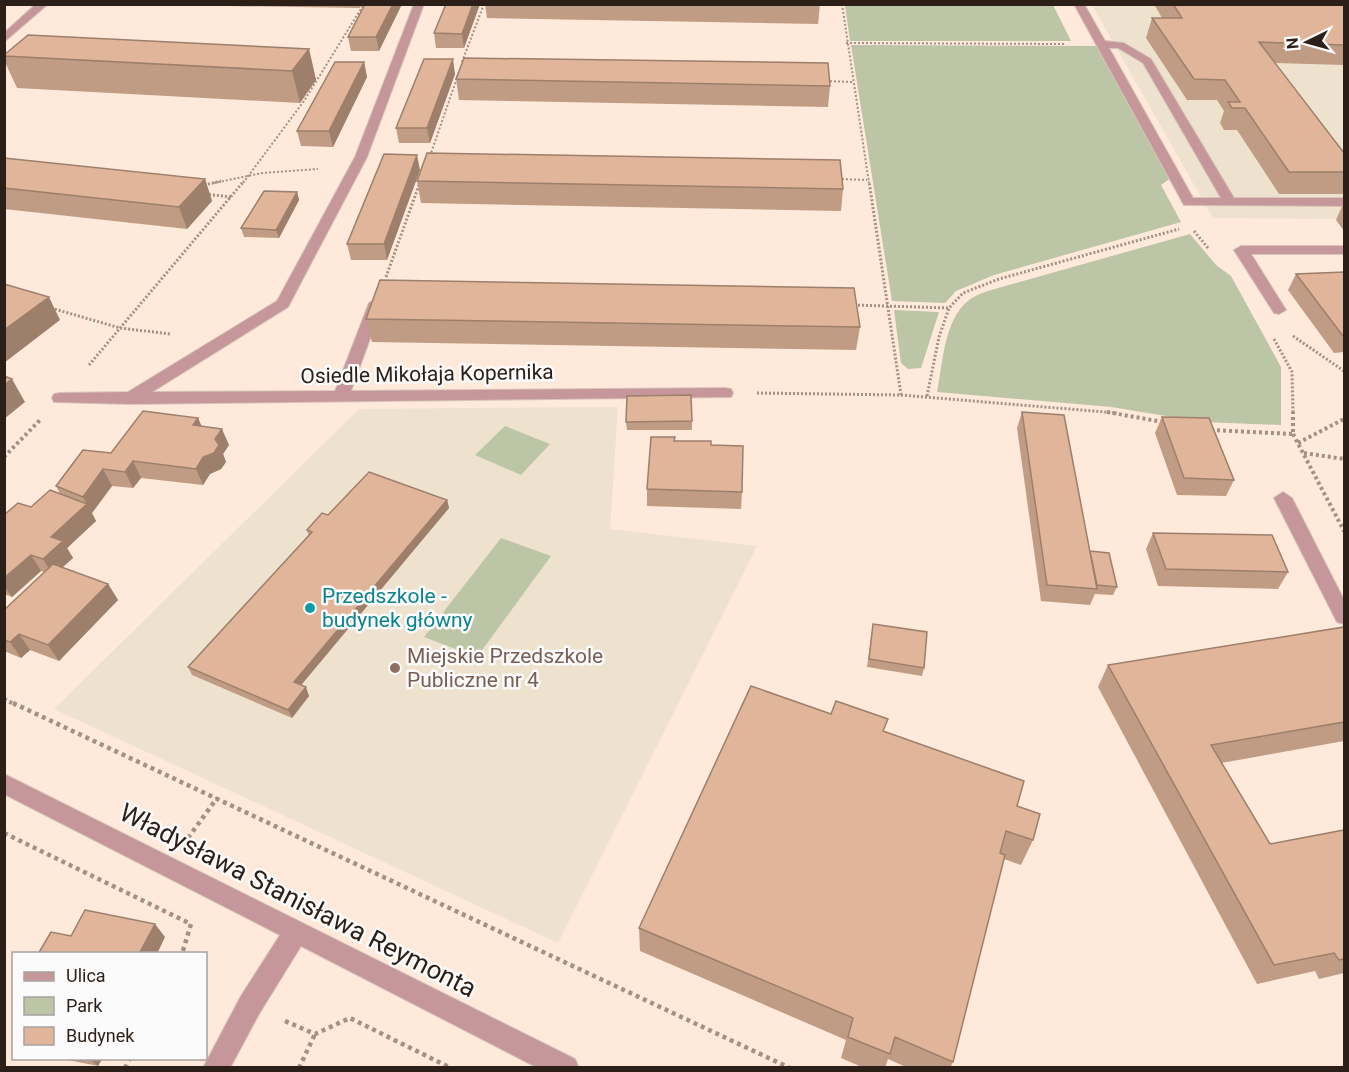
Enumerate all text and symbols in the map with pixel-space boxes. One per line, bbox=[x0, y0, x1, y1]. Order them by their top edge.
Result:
north arrow bbox=[1277, 12, 1337, 72]
text: N bbox=[1283, 37, 1303, 50]
street label: Osiedle Mikołaja Kopernika bbox=[300, 360, 554, 388]
place label: Przedszkole - budynek główny bbox=[322, 584, 473, 632]
marker: Przedszkole - budynek główny bbox=[303, 601, 317, 615]
place label: Miejskie Przedszkole Publiczne nr 4 bbox=[407, 644, 603, 692]
marker: Miejskie Przedszkole Publiczne nr 4 bbox=[388, 661, 402, 675]
street label: Władysława Stanisława Reymonta bbox=[115, 797, 481, 1003]
legend bbox=[12, 952, 207, 1060]
text: Ulica bbox=[66, 965, 106, 986]
text: Park bbox=[66, 995, 103, 1016]
text: Budynek bbox=[66, 1025, 135, 1046]

